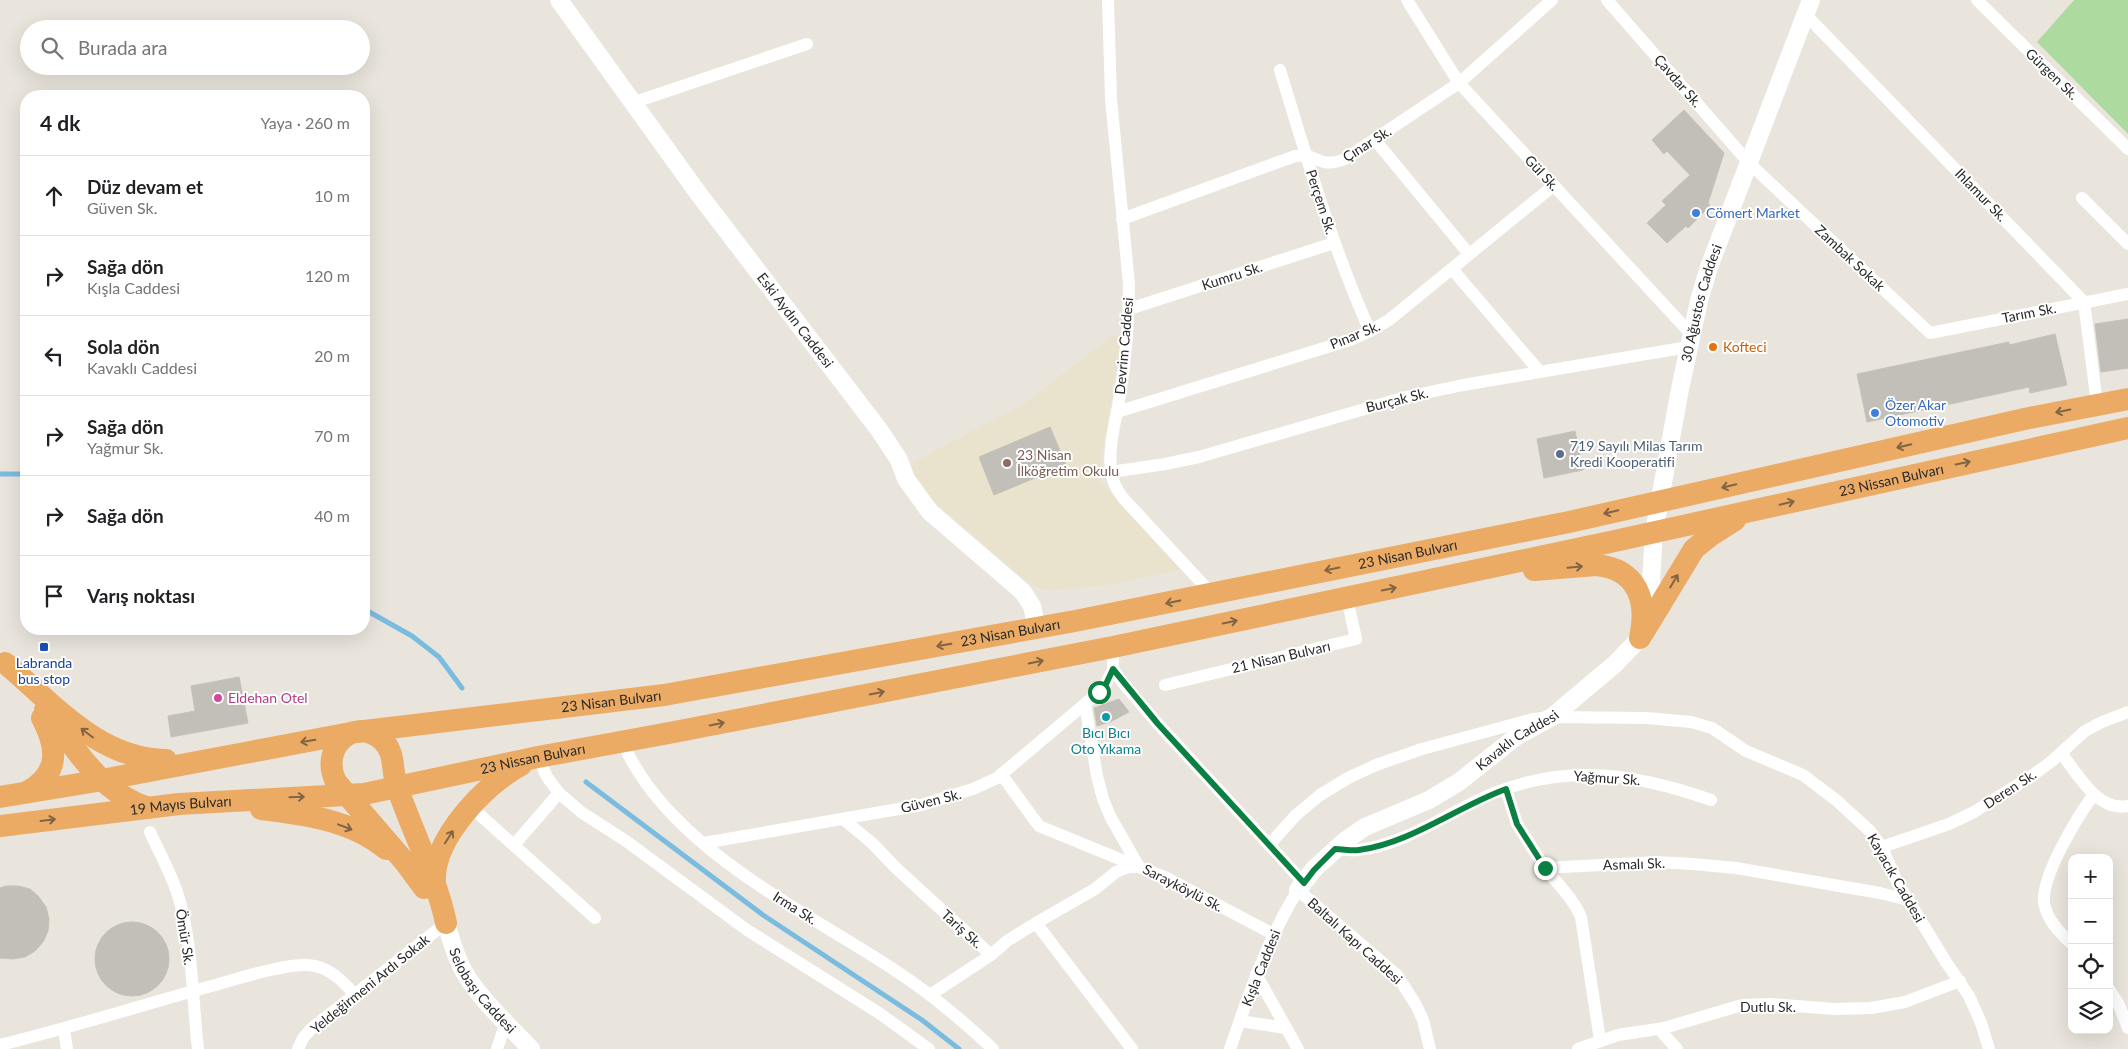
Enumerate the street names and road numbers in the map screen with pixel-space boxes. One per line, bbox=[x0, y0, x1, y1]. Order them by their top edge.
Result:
street label: Gürgen Sk. bbox=[2022, 44, 2082, 103]
street label: Çavdar Sk. bbox=[1651, 51, 1706, 111]
street label: Çınar Sk. bbox=[1339, 122, 1394, 165]
street label: Gül Sk. bbox=[1522, 151, 1563, 194]
street label: Ihlamur Sk. bbox=[1952, 164, 2011, 225]
street label: Perçem Sk. bbox=[1303, 167, 1340, 236]
street label: Zambak Sokak bbox=[1812, 221, 1889, 295]
street label: 30 Ağustos Caddesi bbox=[1677, 242, 1725, 364]
street label: Kumru Sk. bbox=[1199, 258, 1264, 293]
street label: Eski Aydın Caddesi bbox=[754, 269, 837, 371]
street label: Devrim Caddesi bbox=[1111, 297, 1136, 395]
street label: Tarım Sk. bbox=[2000, 299, 2058, 326]
street label: Pınar Sk. bbox=[1327, 317, 1382, 352]
street label: Burçak Sk. bbox=[1364, 384, 1430, 415]
street label: 23 Nissan Bulvarı bbox=[1837, 460, 1945, 499]
street label: 23 Nisan Bulvarı bbox=[1356, 536, 1459, 572]
street label: 23 Nisan Bulvarı bbox=[959, 615, 1061, 649]
street label: 21 Nisan Bulvarı bbox=[1230, 637, 1332, 676]
street label: 23 Nisan Bulvarı bbox=[560, 686, 662, 715]
street label: Kavaklı Caddesi bbox=[1472, 706, 1562, 774]
street label: 23 Nissan Bulvarı bbox=[478, 740, 587, 777]
street label: Deren Sk. bbox=[1980, 765, 2039, 812]
street label: Yağmur Sk. bbox=[1573, 767, 1641, 788]
street label: Güven Sk. bbox=[899, 785, 963, 816]
street label: 19 Mayıs Bulvarı bbox=[129, 792, 232, 818]
street label: Kayacık Caddesi bbox=[1864, 830, 1929, 925]
street label: Asmalı Sk. bbox=[1603, 854, 1665, 873]
street label: Sarayköylü Sk. bbox=[1140, 860, 1226, 915]
street label: Irma Sk. bbox=[770, 887, 820, 928]
street label: Baltalı Kapı Caddesi bbox=[1305, 894, 1406, 988]
street label: Tariş Sk. bbox=[938, 906, 986, 952]
street label: Ömür Sk. bbox=[173, 908, 198, 966]
street label: Kışla Caddesi bbox=[1237, 927, 1284, 1009]
street label: Yeldeğirmeni Ardı Sokak bbox=[307, 930, 433, 1037]
street label: Selobaşı Caddesi bbox=[446, 945, 520, 1037]
street label: Dutlu Sk. bbox=[1740, 998, 1796, 1015]

